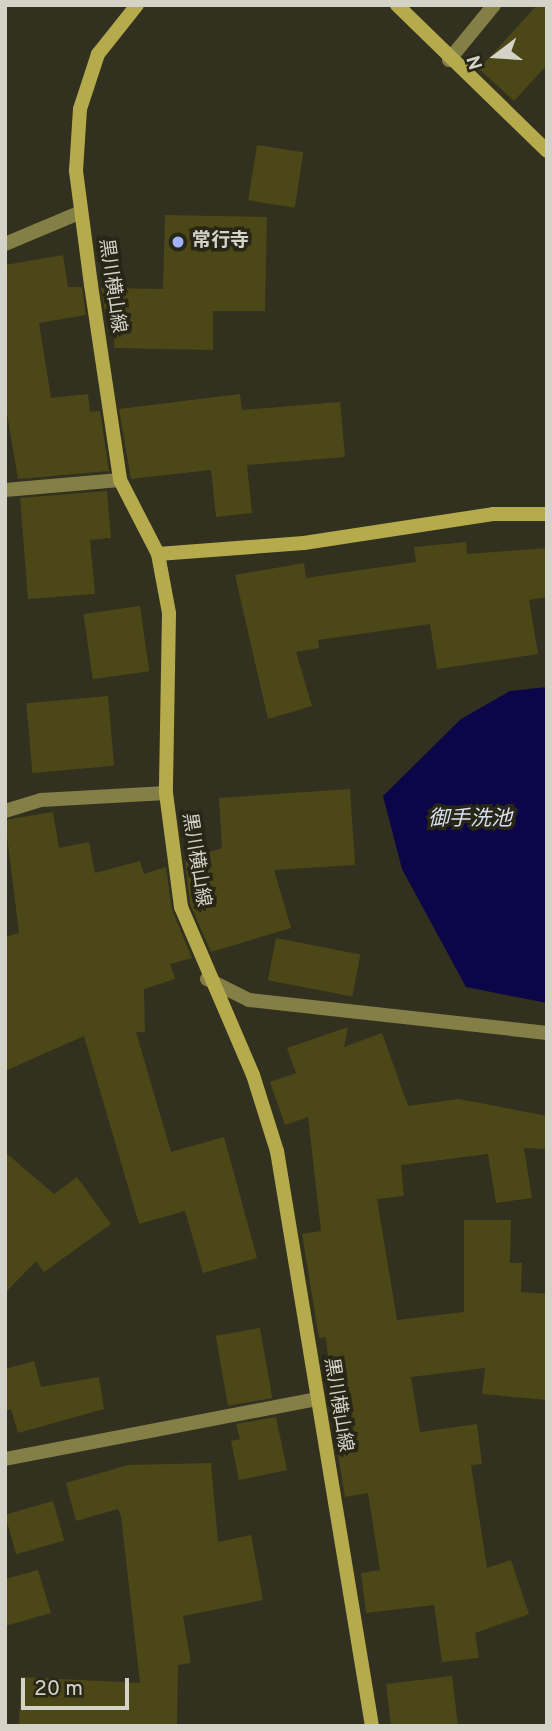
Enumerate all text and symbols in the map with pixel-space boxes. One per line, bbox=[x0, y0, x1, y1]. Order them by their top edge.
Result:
north arrow bbox=[461, 21, 531, 91]
text: N bbox=[462, 52, 489, 72]
place label: 常行寺 bbox=[192, 231, 249, 253]
marker: 常行寺 bbox=[170, 234, 186, 250]
street label: 黒川横山線 bbox=[93, 237, 129, 335]
water label: 御手洗池 bbox=[428, 807, 512, 833]
street label: 黒川横山線 bbox=[176, 811, 214, 909]
street label: 黒川横山線 bbox=[318, 1356, 356, 1454]
scale bar bbox=[24, 1664, 133, 1708]
text: 20 m bbox=[34, 1676, 83, 1703]

